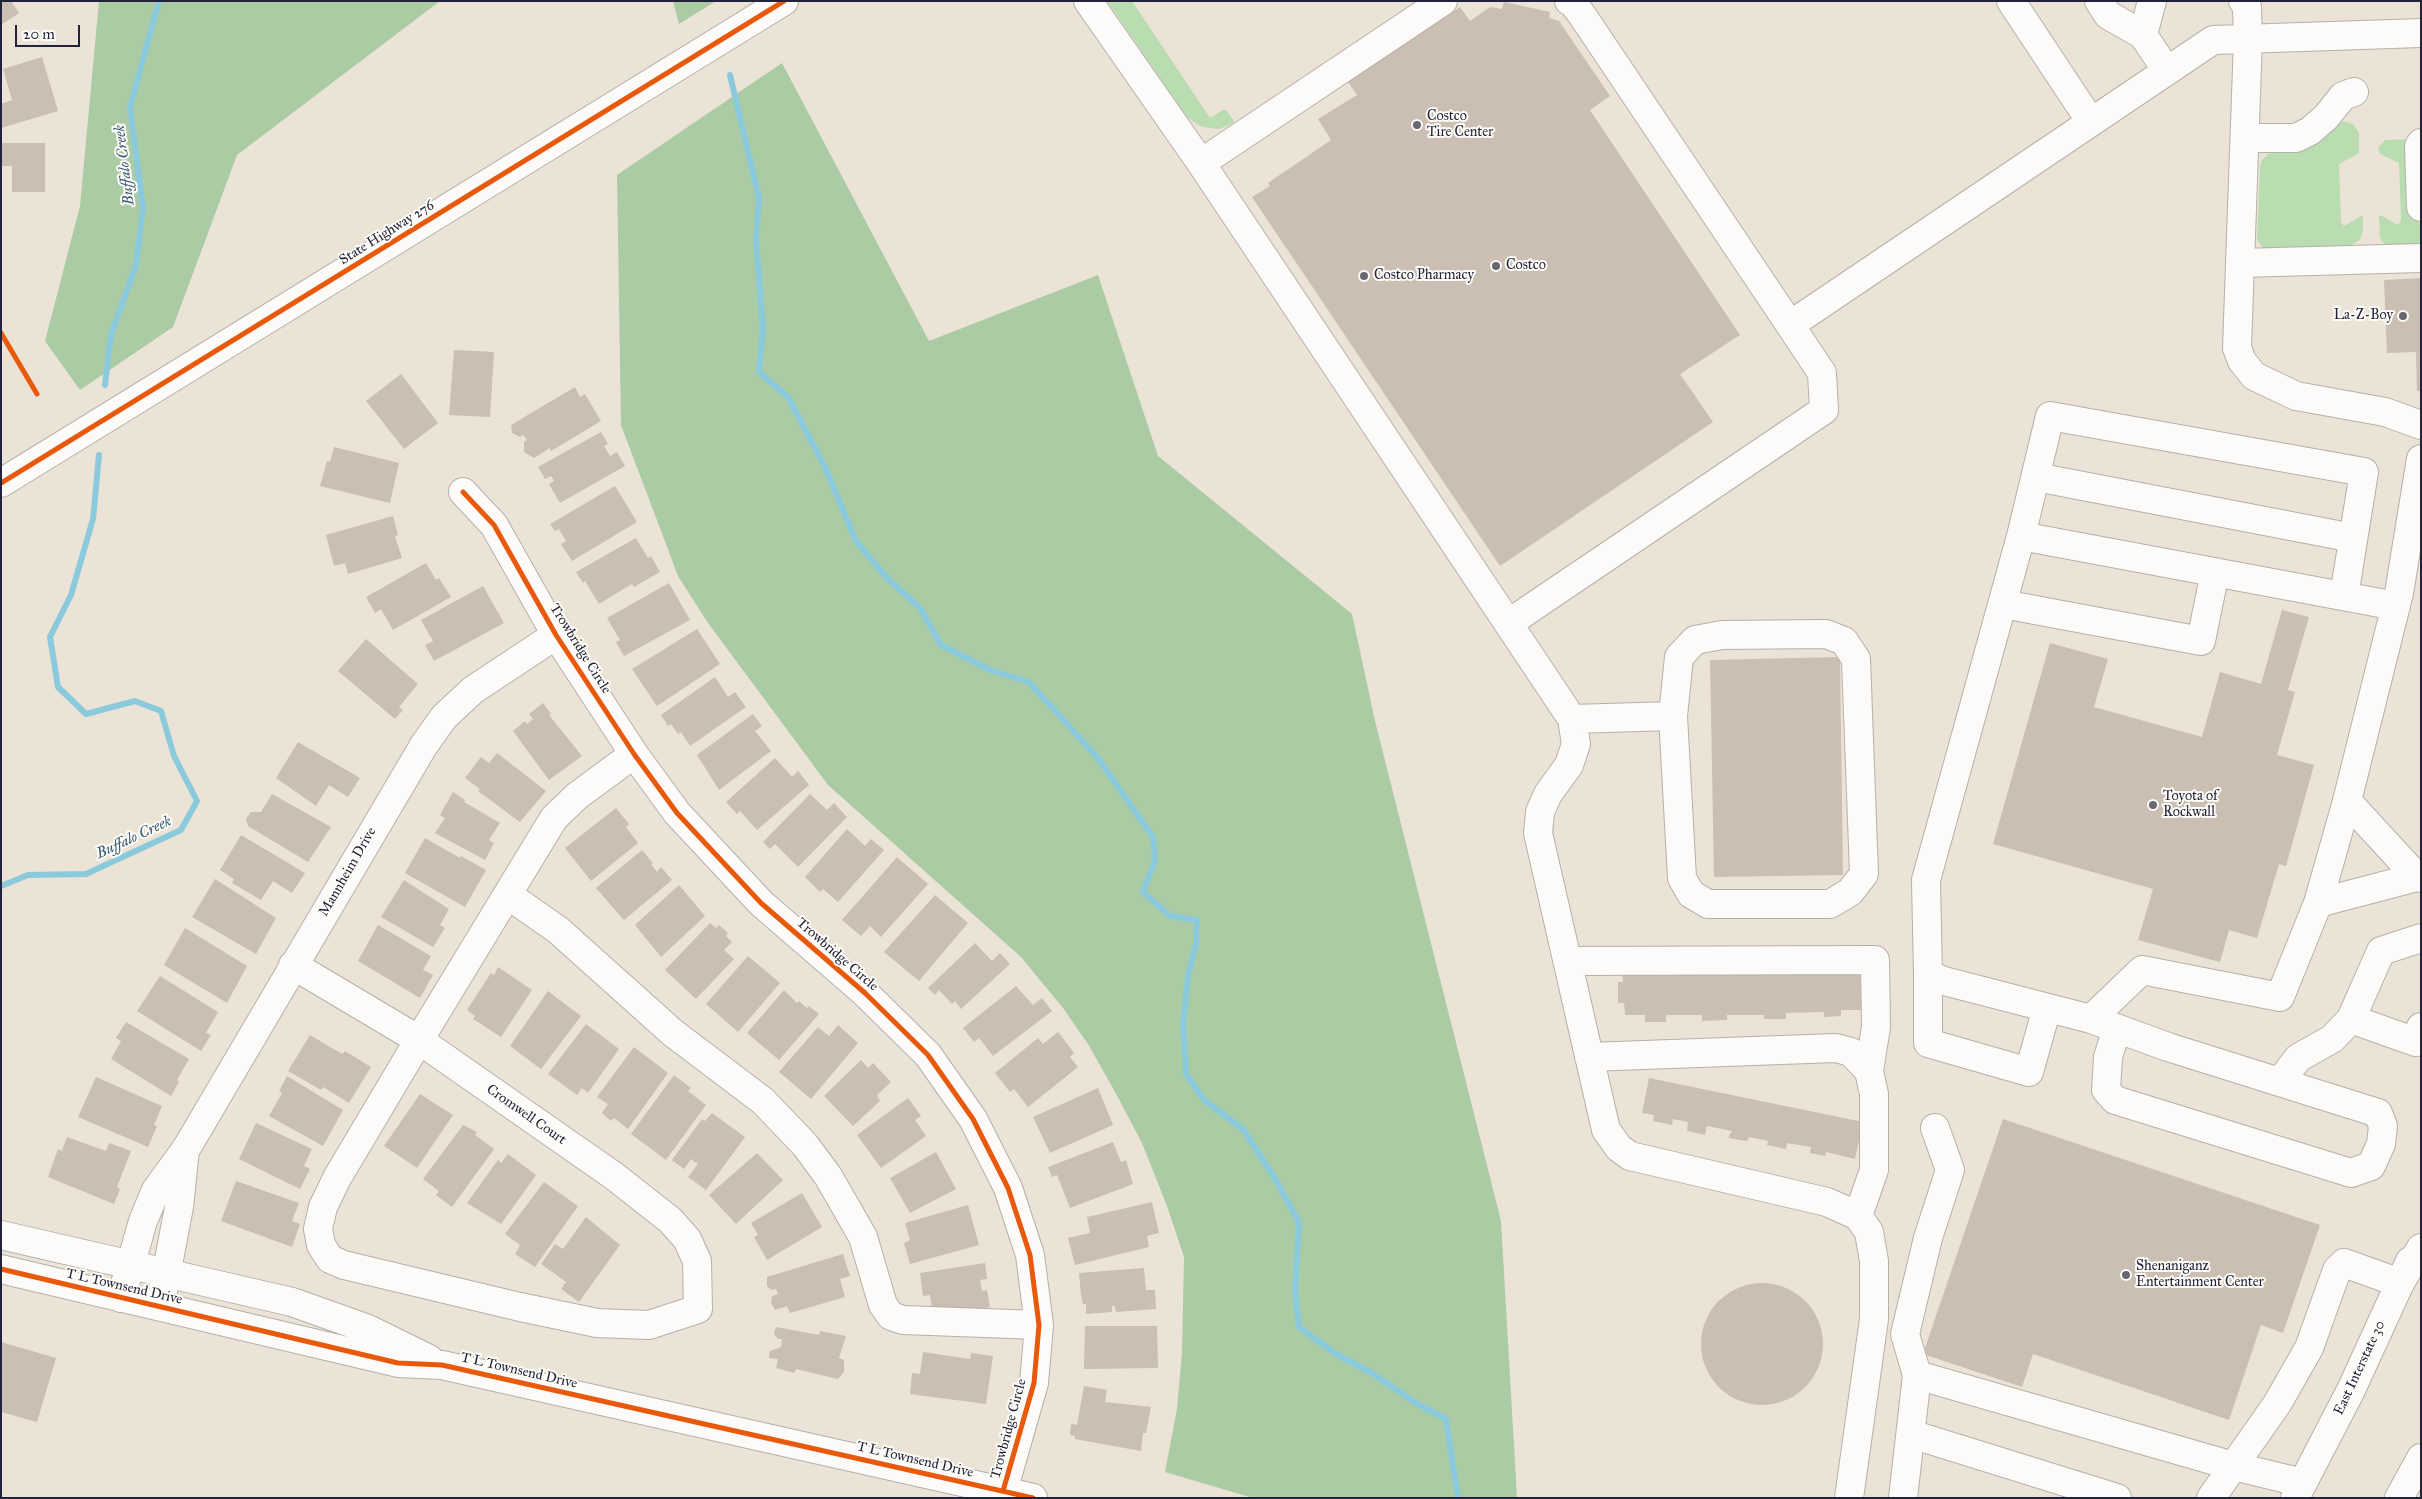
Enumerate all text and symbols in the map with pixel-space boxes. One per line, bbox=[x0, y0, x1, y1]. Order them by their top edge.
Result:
scale bar bbox=[18, 15, 82, 47]
text: 20 m bbox=[23, 25, 55, 43]
place label: Costco Tire Center bbox=[1427, 109, 1493, 142]
marker: Costco Tire Center bbox=[1411, 119, 1423, 131]
water label: Buffalo Creek bbox=[111, 124, 139, 206]
street label: State Highway 276 bbox=[337, 197, 437, 269]
place label: Costco bbox=[1506, 258, 1546, 274]
marker: Costco bbox=[1490, 260, 1502, 272]
place label: Costco Pharmacy bbox=[1374, 268, 1474, 284]
marker: Costco Pharmacy bbox=[1358, 270, 1370, 282]
place label: La-Z-Boy bbox=[2334, 308, 2393, 324]
marker: La-Z-Boy bbox=[2397, 310, 2409, 322]
street label: Trowbridge Circle bbox=[546, 601, 614, 697]
place label: Toyota of Rockwall bbox=[2163, 789, 2218, 822]
marker: Toyota of Rockwall bbox=[2147, 799, 2159, 811]
water label: Buffalo Creek bbox=[94, 813, 174, 863]
street label: Mannheim Drive bbox=[316, 824, 380, 920]
street label: Trowbridge Circle bbox=[793, 915, 881, 995]
street label: Cromwell Court bbox=[483, 1081, 569, 1149]
place label: Shenaniganz Entertainment Center bbox=[2136, 1259, 2264, 1292]
street label: T L Townsend Drive bbox=[64, 1265, 184, 1309]
marker: Shenaniganz Entertainment Center bbox=[2120, 1269, 2132, 1281]
street label: East Interstate 30 bbox=[2331, 1318, 2389, 1418]
street label: T L Townsend Drive bbox=[459, 1349, 579, 1393]
street label: Trowbridge Circle bbox=[988, 1377, 1030, 1481]
street label: T L Townsend Drive bbox=[855, 1438, 975, 1482]

